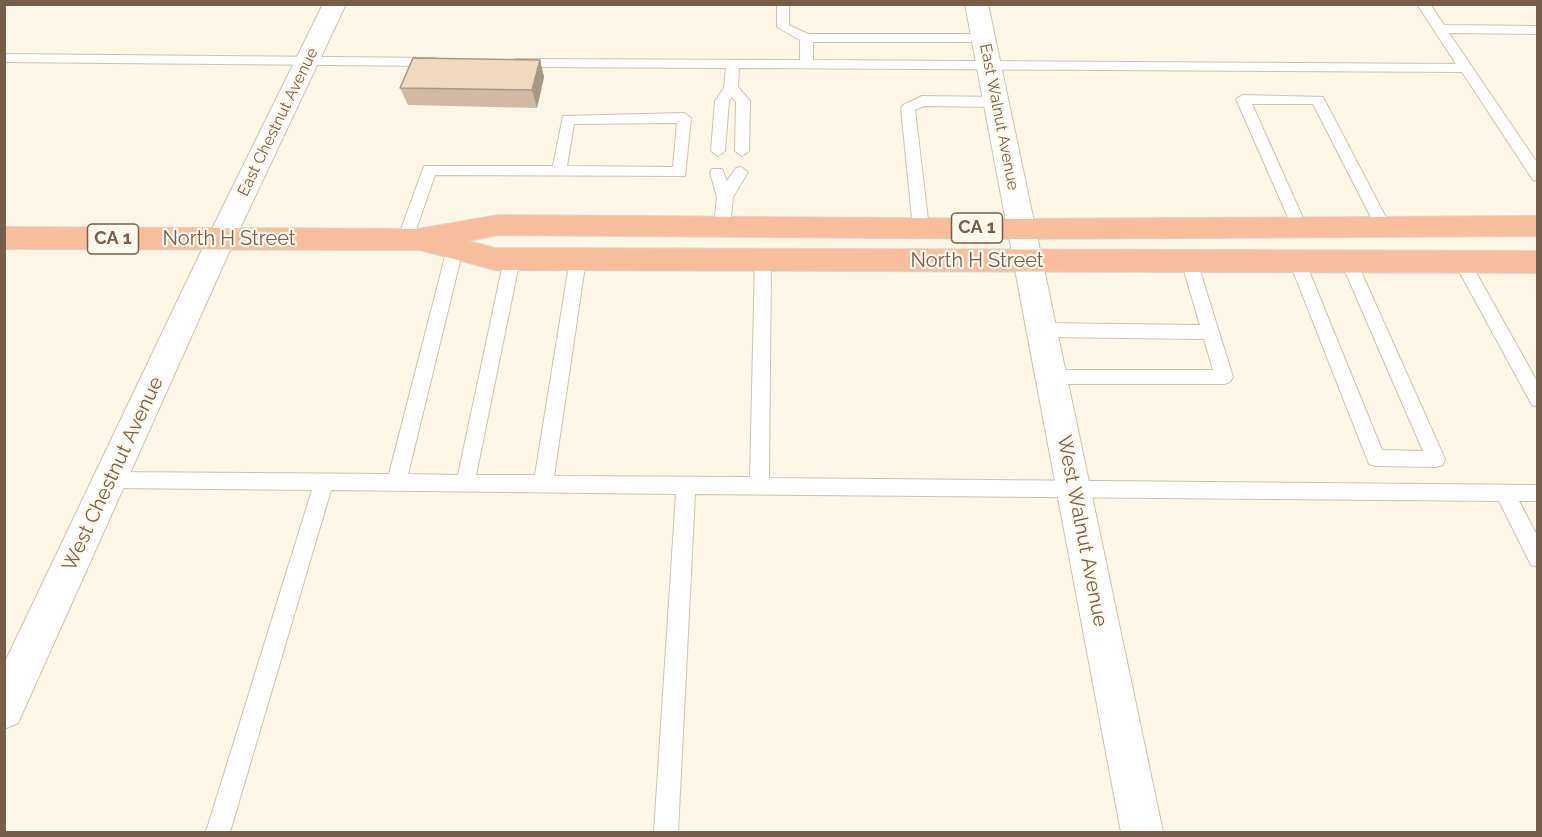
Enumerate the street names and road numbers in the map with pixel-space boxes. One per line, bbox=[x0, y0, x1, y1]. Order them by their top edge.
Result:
street label: East Walnut Avenue bbox=[975, 42, 1023, 192]
street label: East Chestnut Avenue bbox=[234, 45, 322, 199]
road number: CA 1 bbox=[952, 213, 1002, 243]
road number: CA 1 bbox=[88, 224, 138, 254]
street label: North H Street bbox=[163, 227, 295, 251]
street label: North H Street bbox=[911, 249, 1043, 273]
street label: West Chestnut Avenue bbox=[57, 373, 169, 575]
street label: West Walnut Avenue bbox=[1052, 433, 1112, 629]

